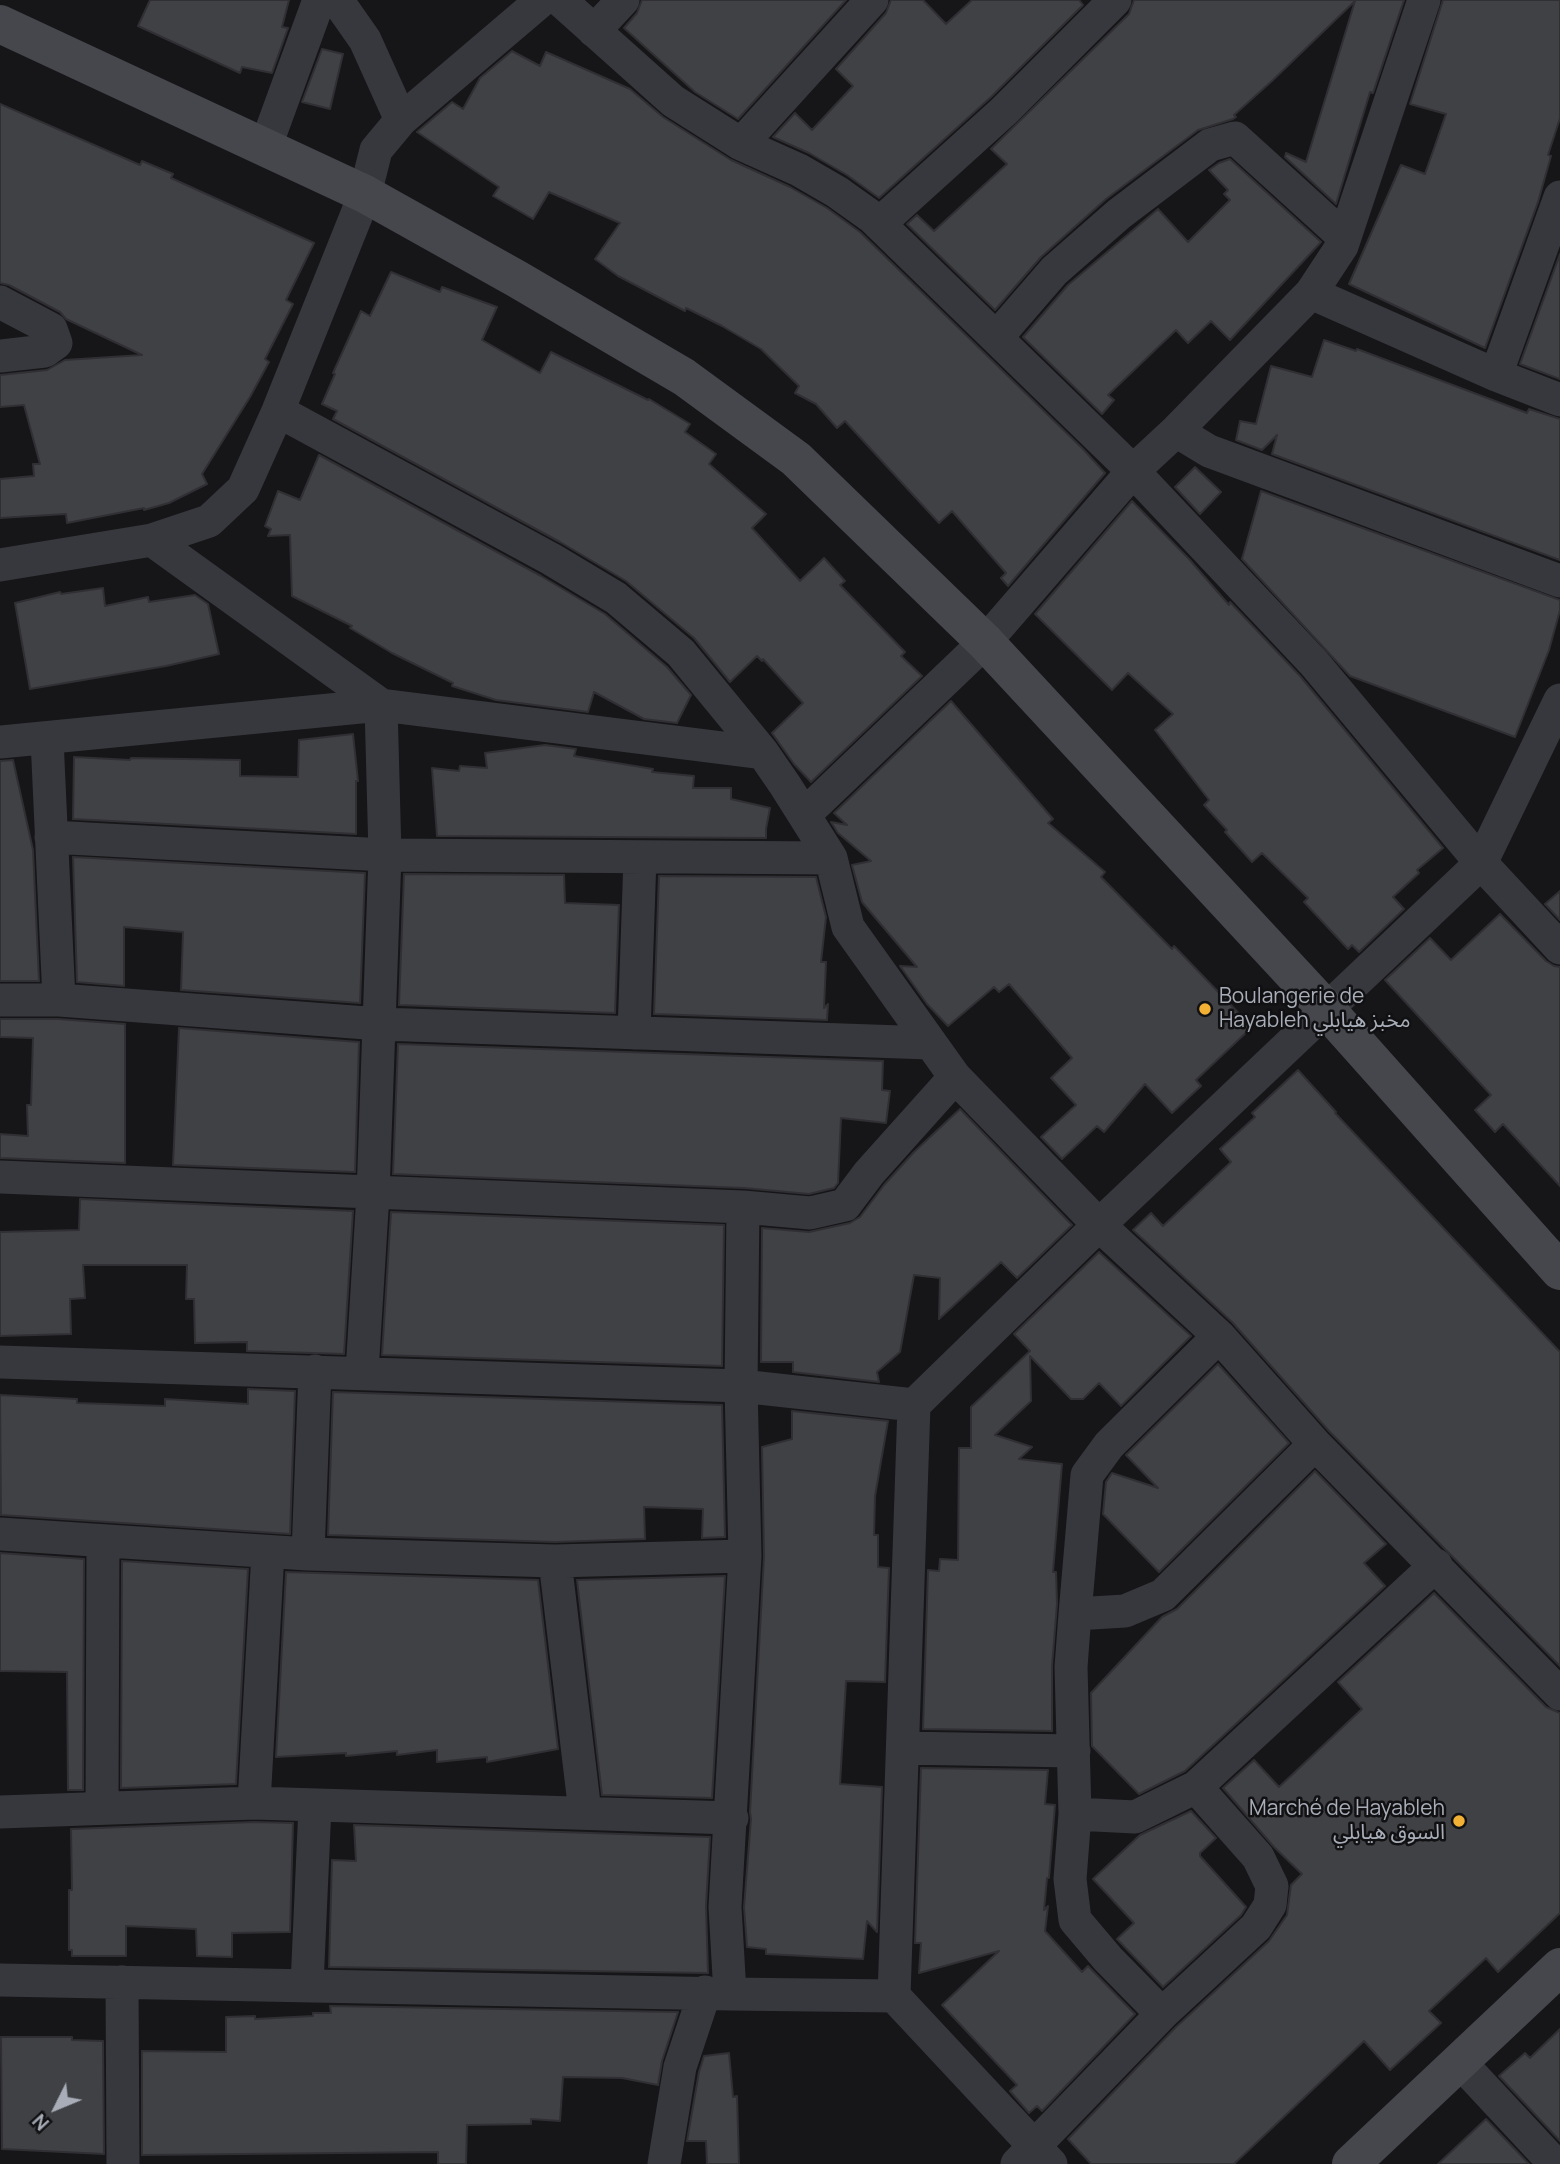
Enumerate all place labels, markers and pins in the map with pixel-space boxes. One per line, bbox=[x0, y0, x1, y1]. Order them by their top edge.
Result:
place label: Boulangerie de Hayableh مخبز هيابلي bbox=[1219, 984, 1411, 1034]
marker: Boulangerie de Hayableh مخبز هيابلي bbox=[1197, 1001, 1213, 1017]
place label: Marché de Hayableh السوق هيابلي bbox=[1249, 1796, 1445, 1846]
marker: Marché de Hayableh السوق هيابلي bbox=[1451, 1813, 1467, 1829]

